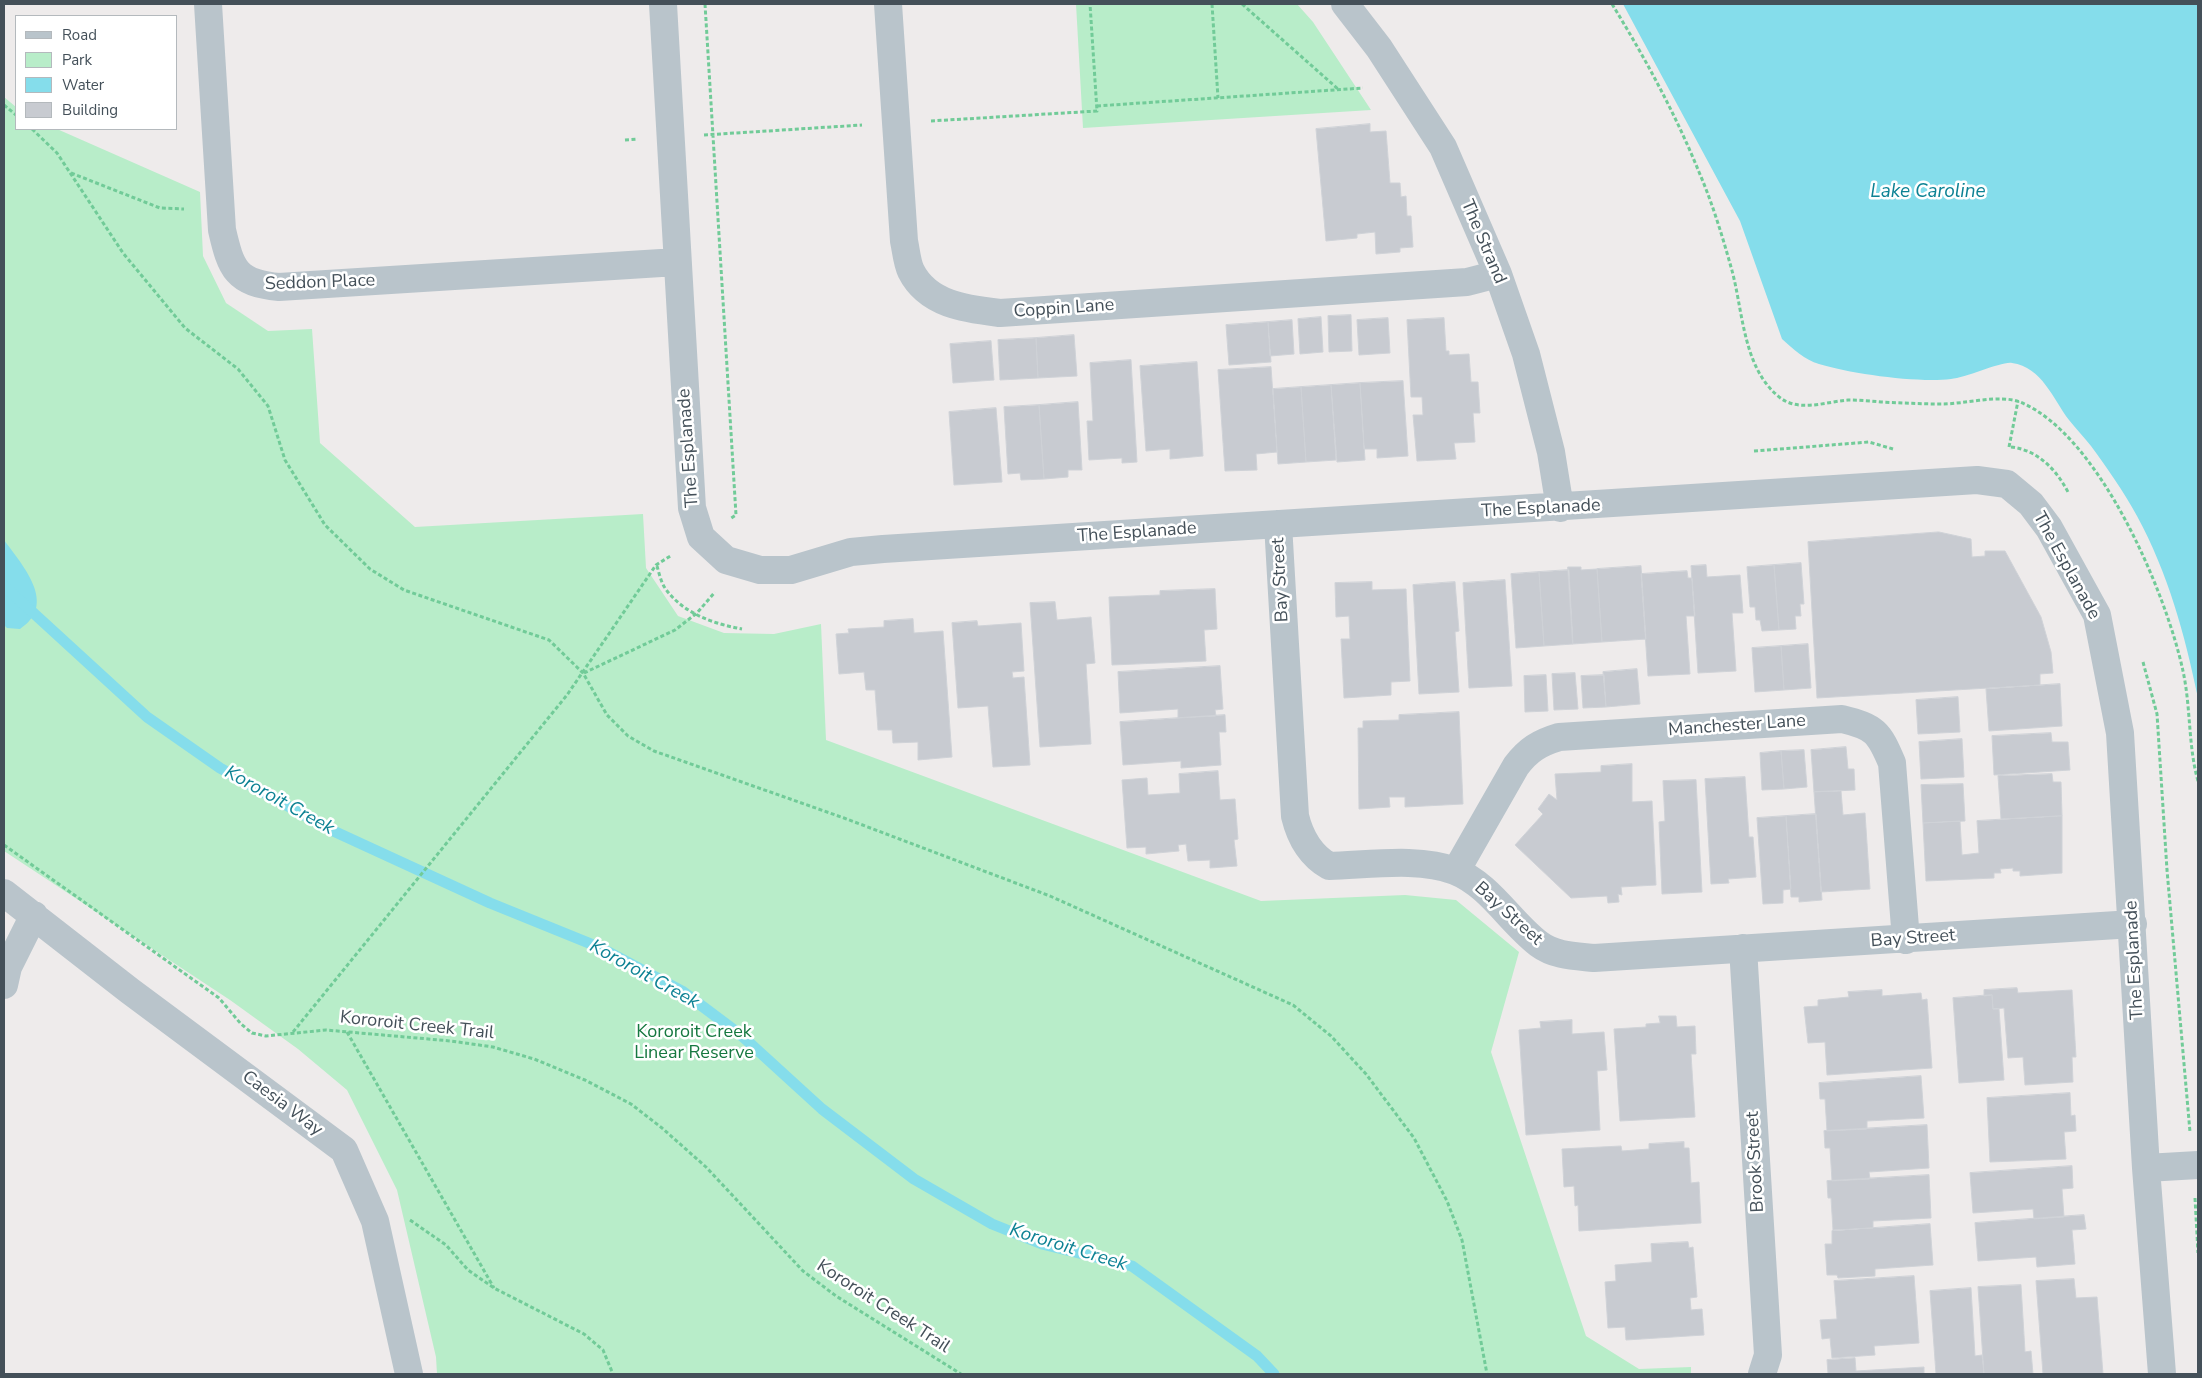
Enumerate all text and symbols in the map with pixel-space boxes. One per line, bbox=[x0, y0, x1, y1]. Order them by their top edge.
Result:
legend bbox=[15, 15, 178, 130]
text: Road bbox=[62, 25, 97, 45]
text: Park bbox=[62, 50, 92, 70]
text: Water bbox=[62, 75, 104, 95]
text: Building bbox=[62, 100, 118, 120]
water label: Lake Caroline bbox=[1870, 181, 1986, 203]
street label: The Strand bbox=[1456, 197, 1510, 287]
street label: Seddon Place bbox=[264, 270, 376, 296]
street label: Coppin Lane bbox=[1013, 295, 1115, 323]
street label: The Esplanade bbox=[674, 388, 704, 508]
street label: The Esplanade bbox=[1481, 495, 1601, 523]
street label: The Esplanade bbox=[2028, 509, 2104, 623]
street label: The Esplanade bbox=[1077, 518, 1197, 548]
street label: Bay Street bbox=[1268, 537, 1294, 623]
street label: Manchester Lane bbox=[1668, 710, 1806, 742]
water label: Kororoit Creek bbox=[220, 761, 338, 841]
street label: Bay Street bbox=[1469, 878, 1547, 950]
street label: The Esplanade bbox=[2121, 900, 2149, 1020]
street label: Bay Street bbox=[1870, 925, 1956, 953]
water label: Kororoit Creek bbox=[585, 935, 703, 1015]
street label: Kororoit Creek Trail bbox=[339, 1007, 495, 1045]
park label: Kororoit Creek Linear Reserve bbox=[634, 1022, 754, 1064]
street label: Caesia Way bbox=[237, 1067, 327, 1141]
street label: Brook Street bbox=[1743, 1111, 1769, 1213]
water label: Kororoit Creek bbox=[1006, 1219, 1130, 1277]
street label: Kororoit Creek Trail bbox=[812, 1256, 954, 1358]

